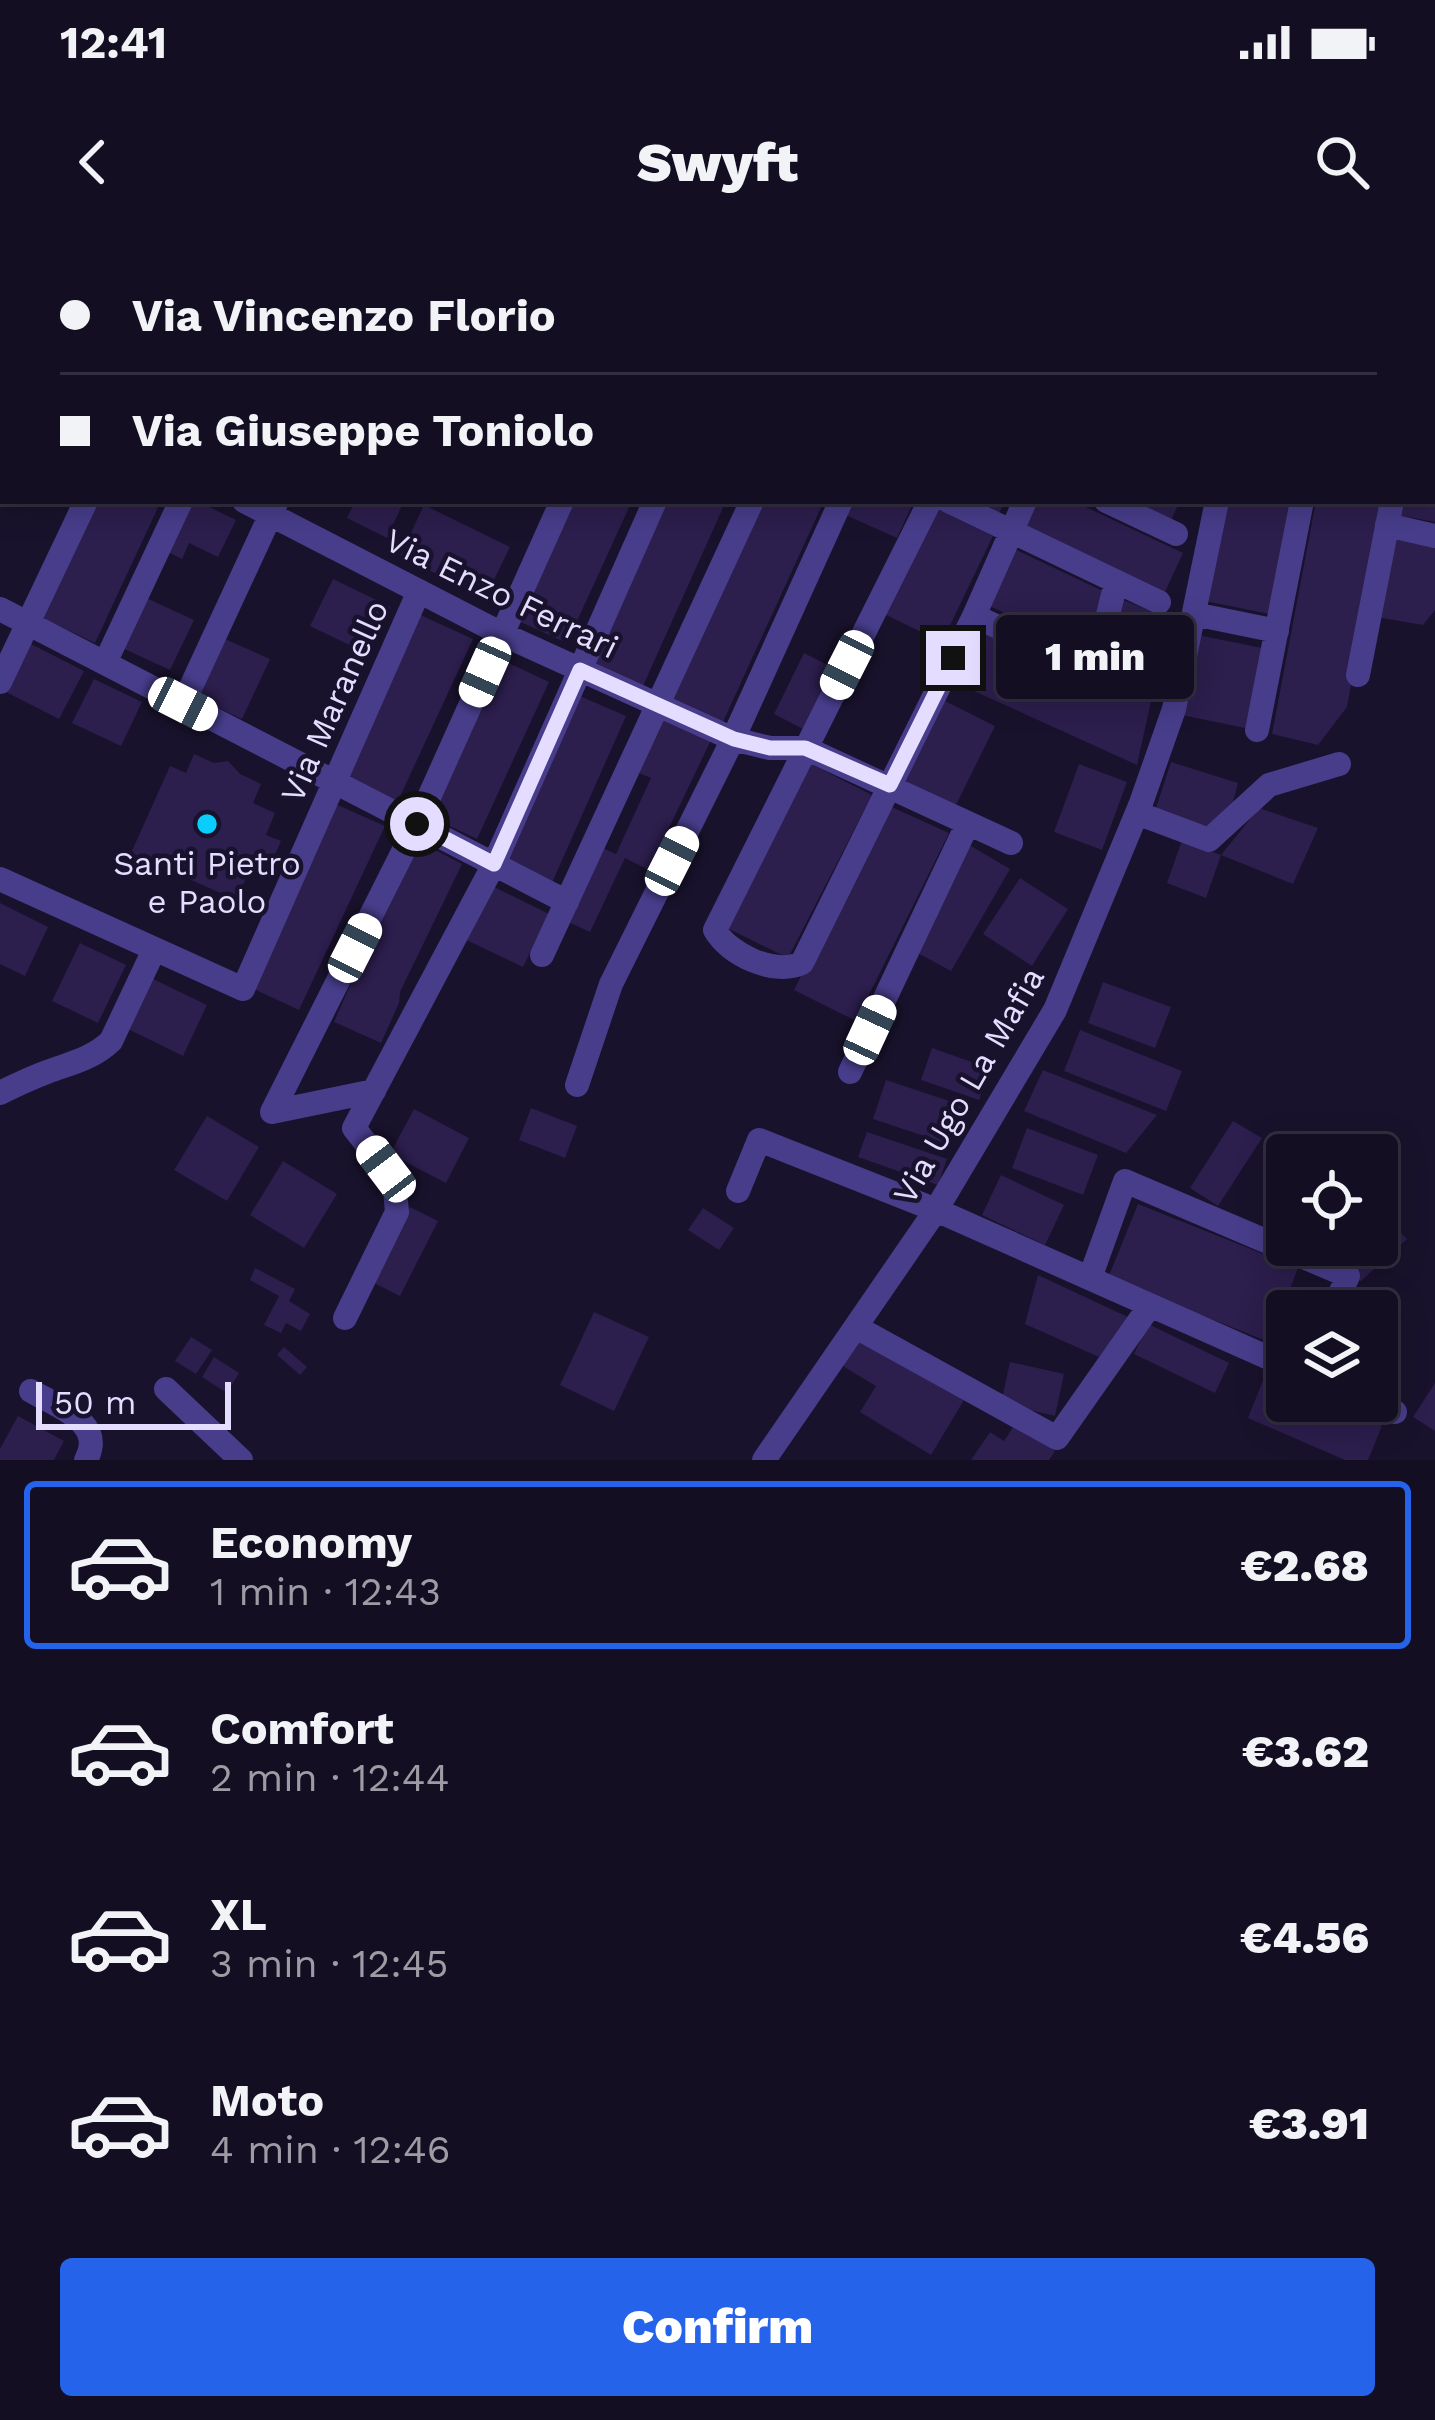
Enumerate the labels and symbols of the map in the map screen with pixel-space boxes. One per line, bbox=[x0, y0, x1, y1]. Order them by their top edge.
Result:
street label: Via Enzo Ferrari bbox=[379, 520, 624, 667]
street label: Via Maranello bbox=[272, 594, 396, 808]
callout: 1 min bbox=[995, 616, 1193, 700]
car bbox=[815, 625, 879, 705]
route end bbox=[926, 631, 980, 685]
car bbox=[454, 632, 516, 712]
car bbox=[143, 672, 223, 736]
route start bbox=[390, 797, 444, 851]
marker: Santi Pietro e Paolo bbox=[194, 811, 220, 837]
car bbox=[640, 821, 704, 901]
place label: Santi Pietro e Paolo bbox=[113, 844, 301, 921]
car bbox=[323, 908, 387, 988]
street label: Via Ugo La Mafia bbox=[885, 960, 1052, 1211]
car bbox=[838, 990, 902, 1070]
car bbox=[350, 1129, 422, 1209]
scale bar bbox=[36, 1376, 231, 1429]

